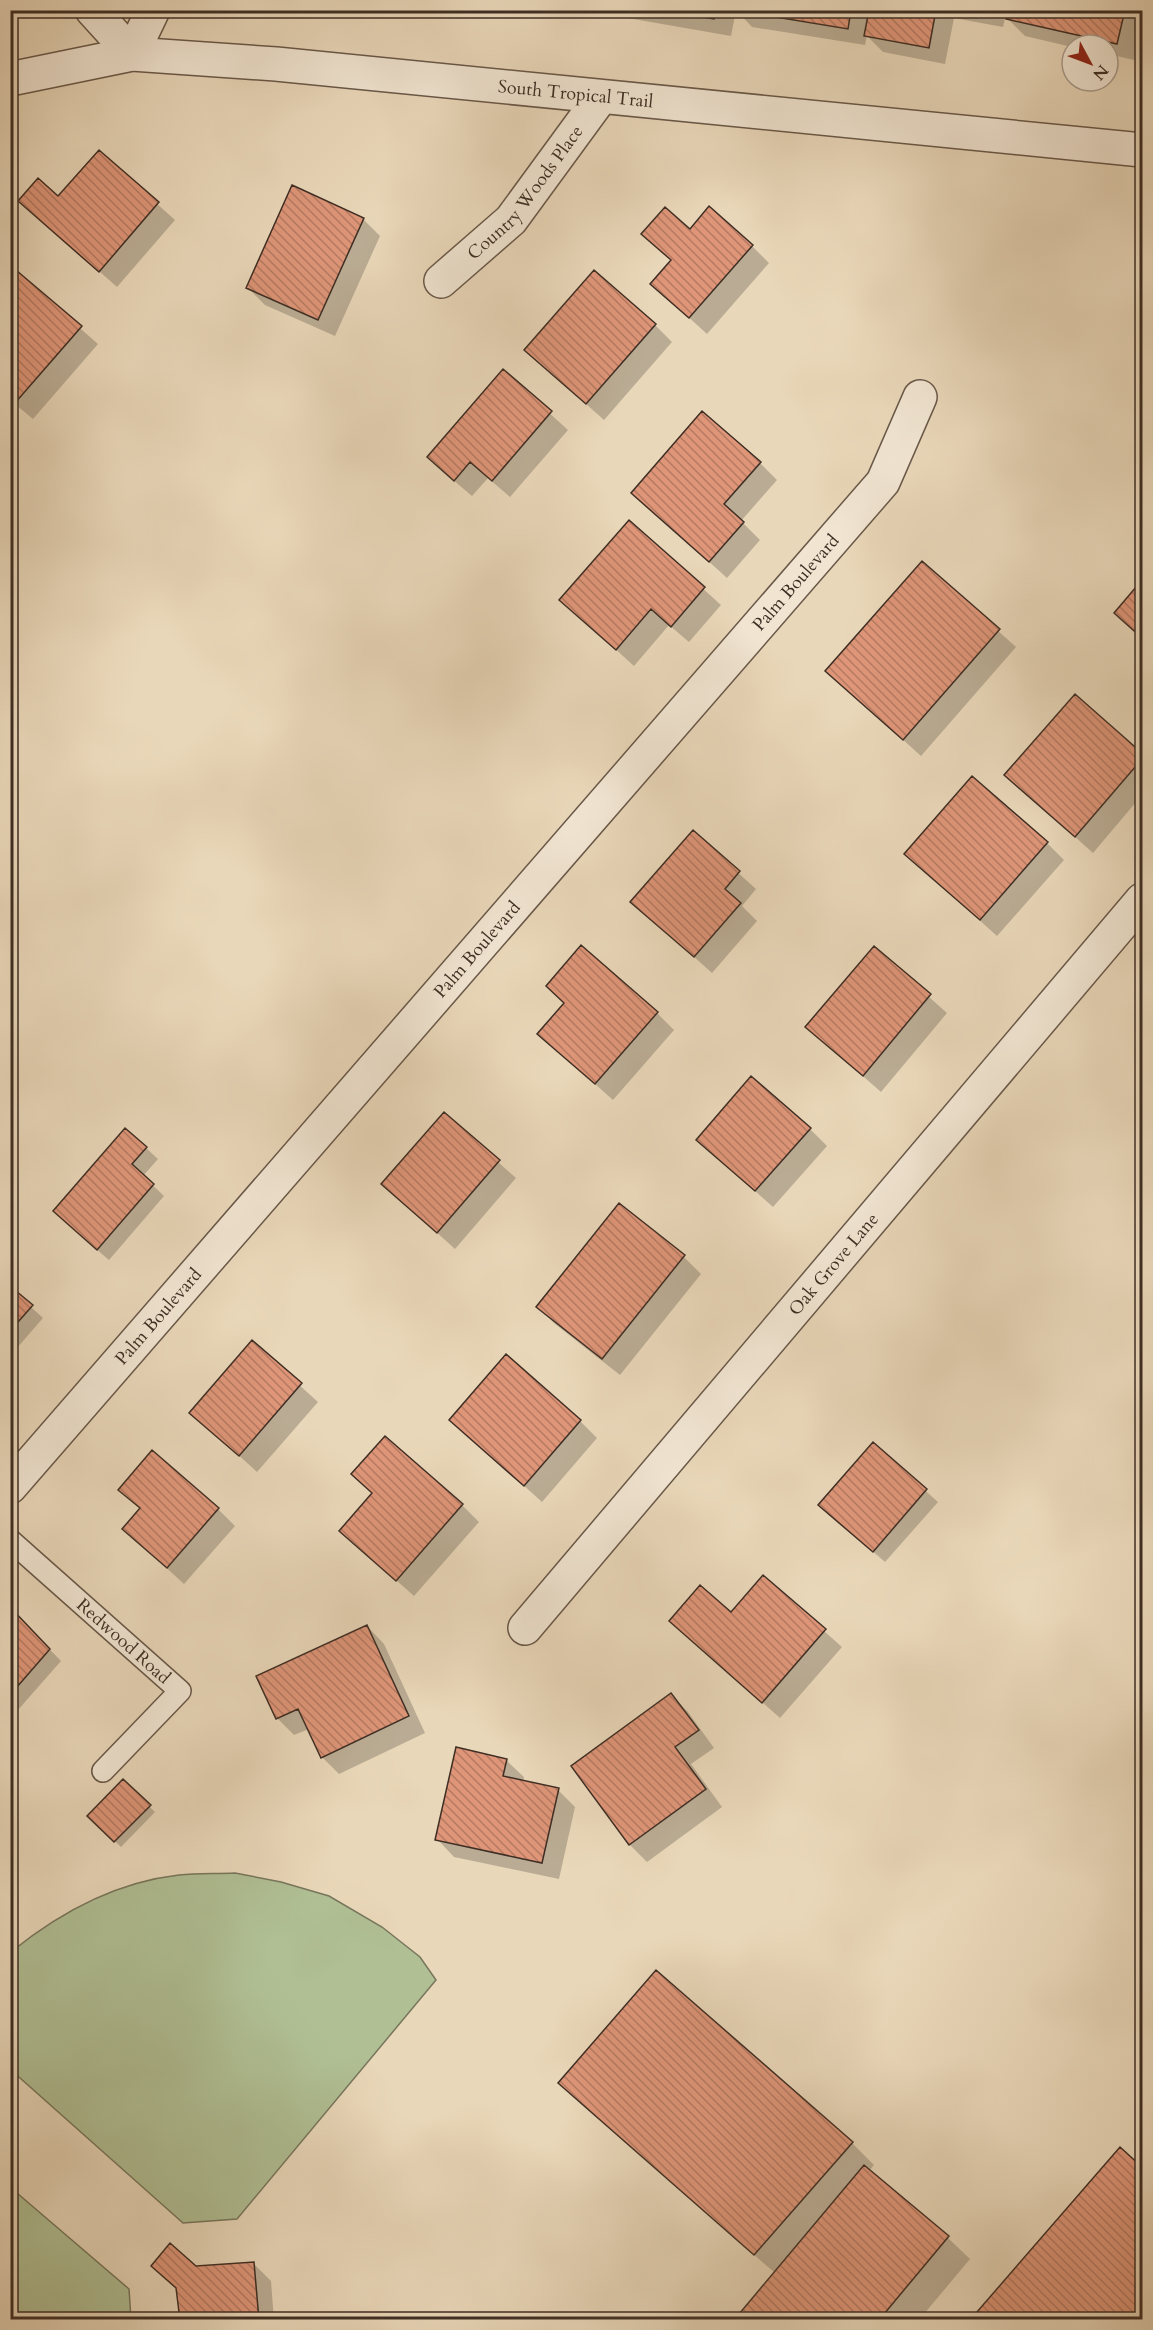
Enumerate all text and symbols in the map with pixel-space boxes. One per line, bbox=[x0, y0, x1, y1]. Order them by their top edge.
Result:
north arrow bbox=[1060, 33, 1120, 93]
text: N bbox=[1088, 60, 1113, 85]
street label: South Tropical Trail bbox=[497, 74, 655, 114]
street label: Country Woods Place bbox=[462, 120, 589, 266]
street label: Palm Boulevard bbox=[747, 529, 845, 637]
street label: Palm Boulevard bbox=[428, 896, 527, 1004]
street label: Oak Grove Lane bbox=[783, 1208, 885, 1321]
street label: Palm Boulevard bbox=[110, 1263, 208, 1371]
street label: Redwood Road bbox=[71, 1593, 176, 1690]

